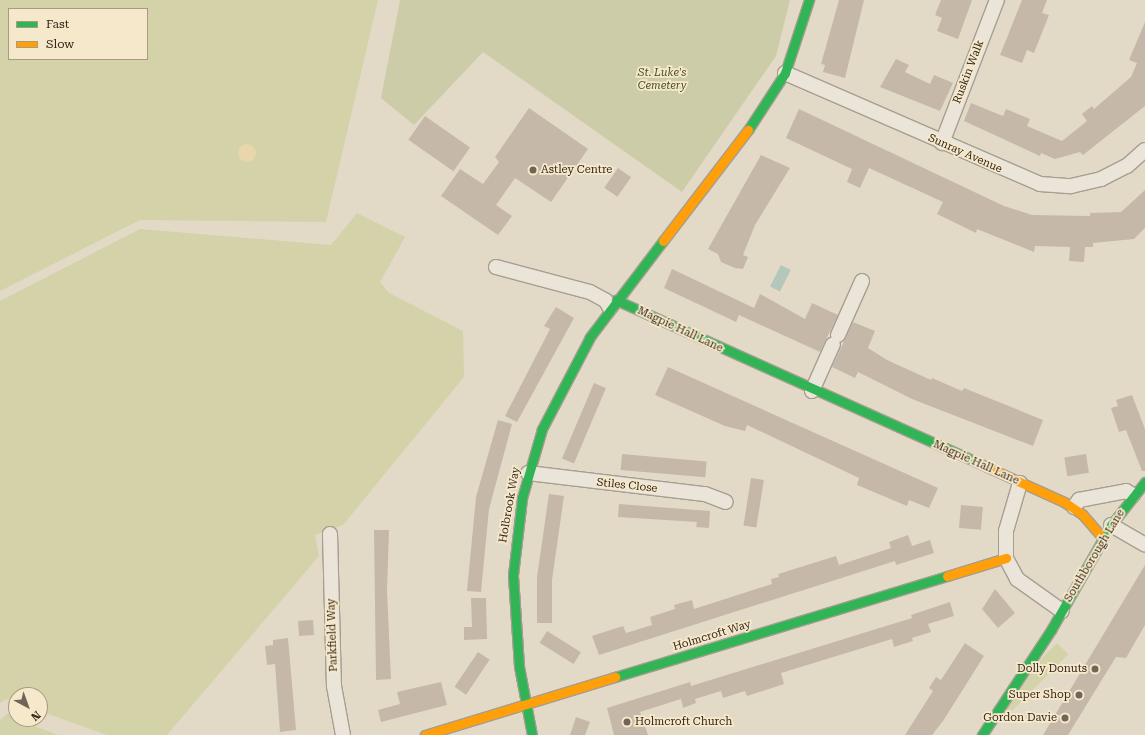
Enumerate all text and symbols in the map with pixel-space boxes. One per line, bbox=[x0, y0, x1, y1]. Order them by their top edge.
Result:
legend bbox=[8, 8, 148, 60]
text: Fast bbox=[46, 17, 69, 31]
text: Slow bbox=[46, 37, 74, 51]
street label: Ruskin Walk bbox=[951, 38, 987, 106]
park label: St. Luke's Cemetery bbox=[638, 67, 686, 93]
street label: Sunray Avenue bbox=[926, 132, 1004, 176]
place label: Astley Centre bbox=[541, 163, 612, 177]
marker: Astley Centre bbox=[528, 165, 538, 175]
street label: Magpie Hall Lane bbox=[635, 304, 725, 356]
street label: Magpie Hall Lane bbox=[931, 438, 1021, 488]
street label: Holbrook Way bbox=[497, 466, 523, 544]
street label: Stiles Close bbox=[596, 476, 658, 496]
street label: Southborough Lane bbox=[1062, 507, 1128, 605]
street label: Parkfield Way bbox=[325, 598, 341, 672]
street label: Holmcroft Way bbox=[671, 618, 753, 654]
place label: Dolly Donuts bbox=[1017, 662, 1087, 676]
marker: Dolly Donuts bbox=[1090, 664, 1100, 674]
north arrow bbox=[8, 687, 48, 727]
place label: Super Shop bbox=[1009, 688, 1071, 702]
marker: Super Shop bbox=[1074, 690, 1084, 700]
text: N bbox=[28, 708, 43, 723]
place label: Gordon Davie bbox=[983, 711, 1057, 725]
marker: Gordon Davie bbox=[1060, 713, 1070, 723]
place label: Holmcroft Church bbox=[635, 715, 732, 729]
marker: Holmcroft Church bbox=[622, 717, 632, 727]

